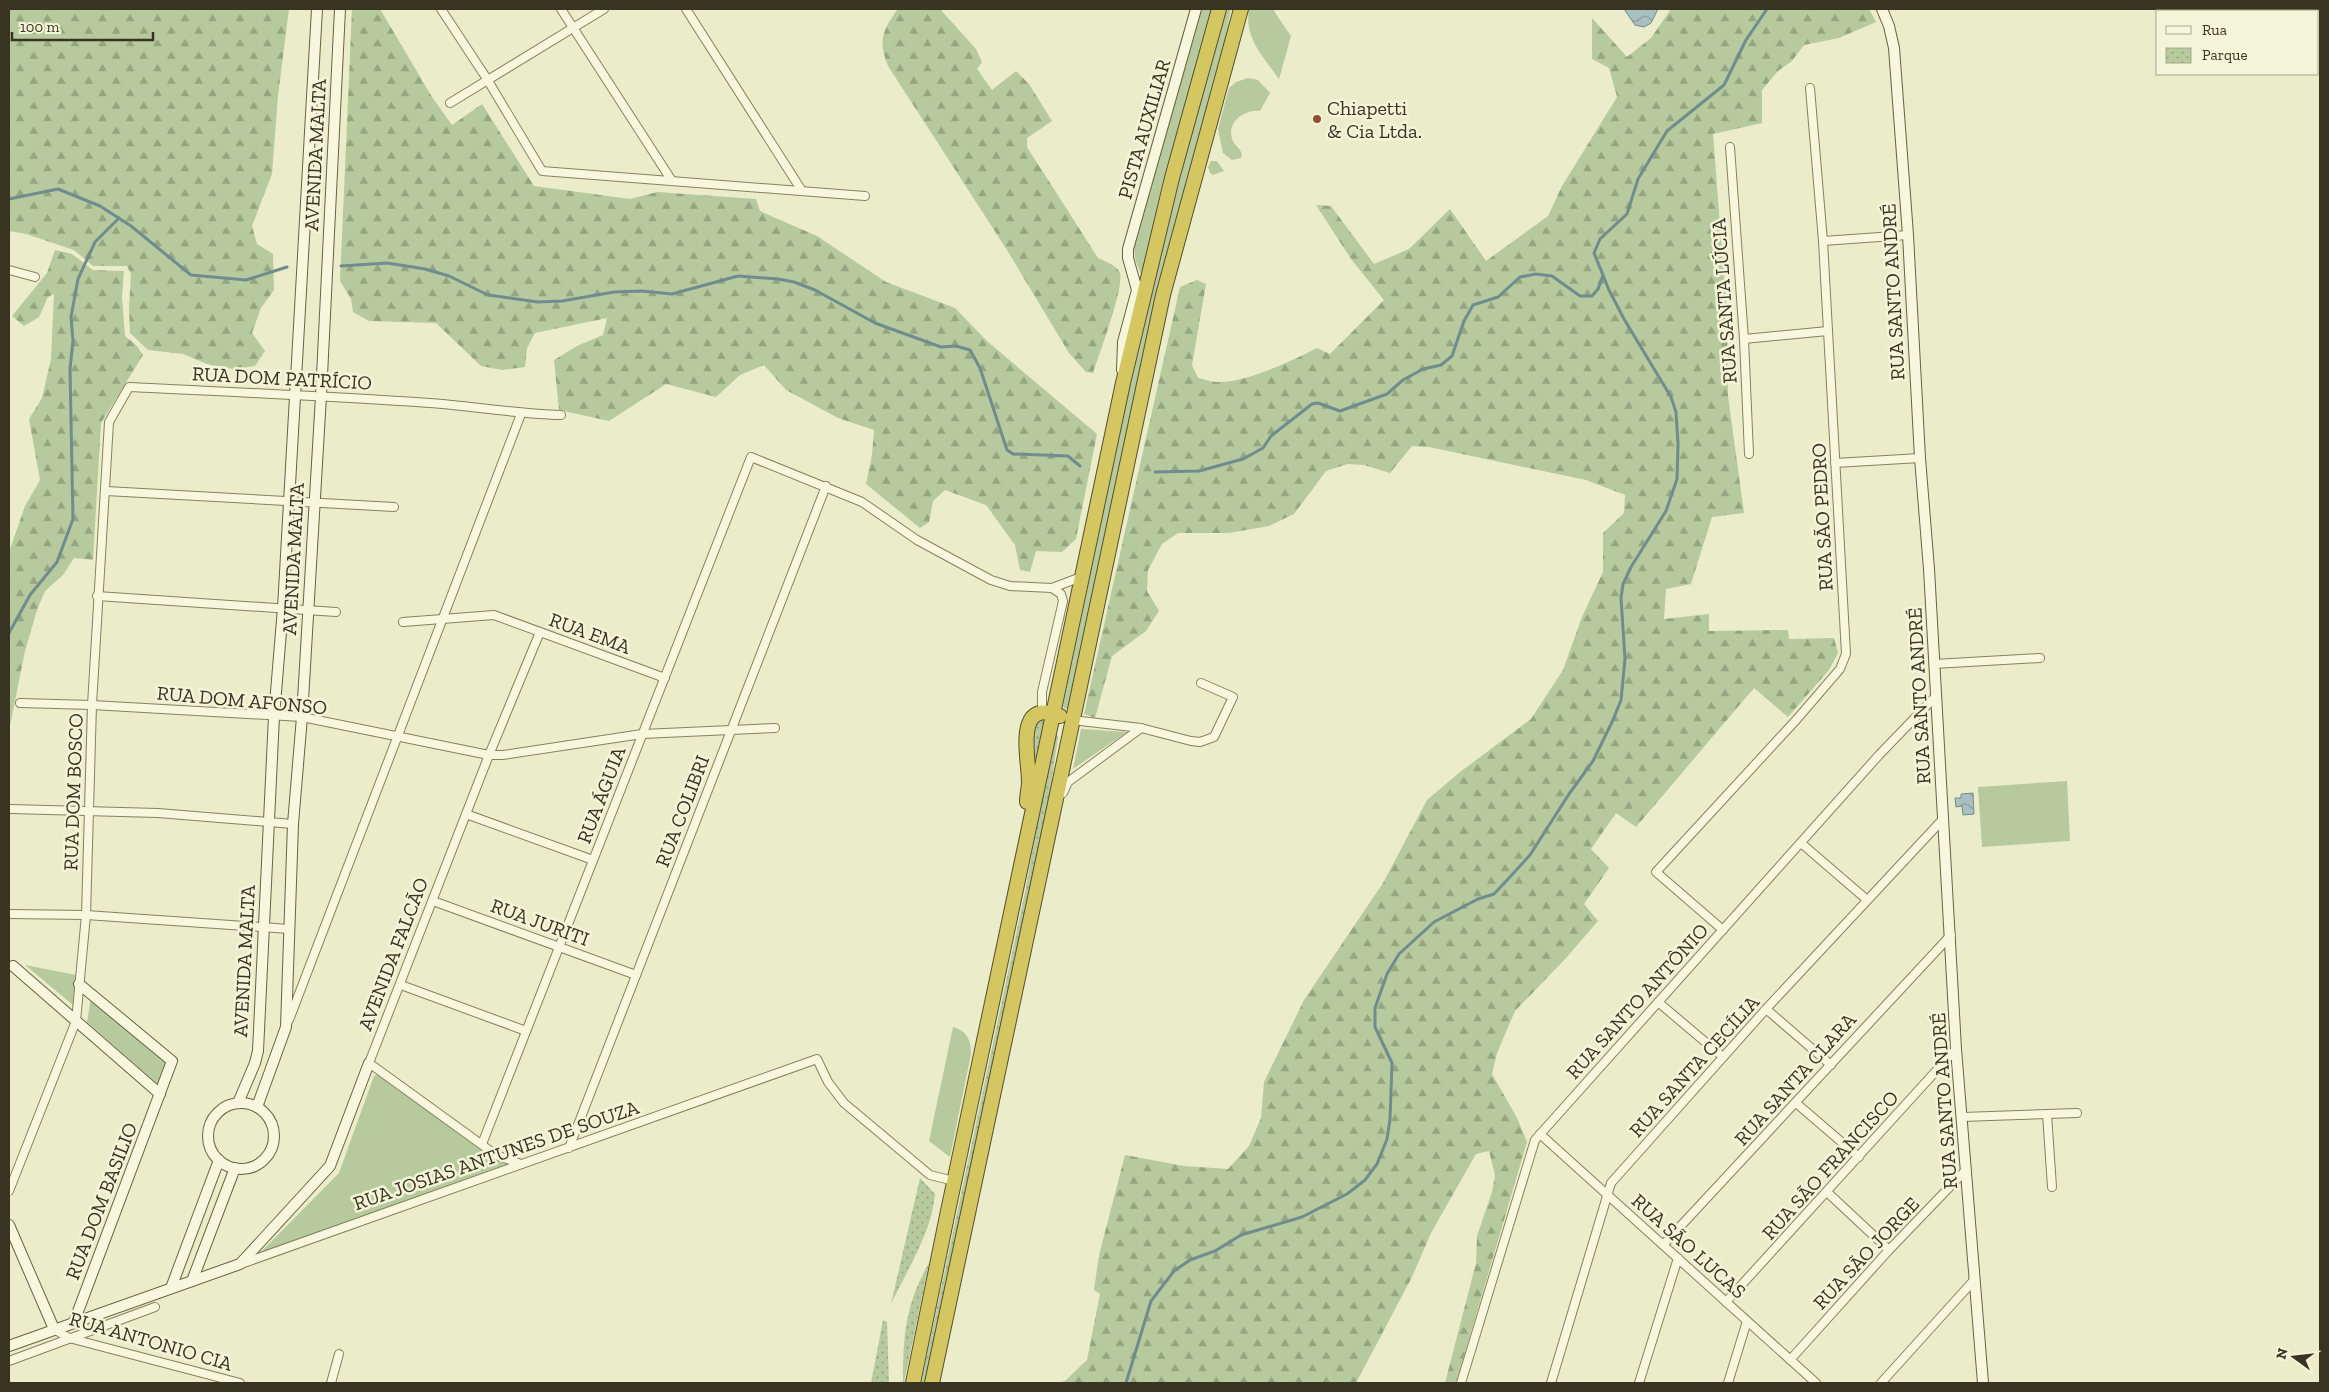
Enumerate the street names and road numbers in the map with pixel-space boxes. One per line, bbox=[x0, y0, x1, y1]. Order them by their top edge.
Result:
street label: PISTA AUXILIAR bbox=[1113, 56, 1176, 202]
street label: AVENIDA MALTA bbox=[299, 77, 331, 232]
street label: RUA SANTO ANDRÉ bbox=[1876, 203, 1910, 381]
street label: RUA SANTA LÚCIA bbox=[1706, 217, 1742, 384]
street label: RUA DOM PATRÍCIO bbox=[192, 361, 372, 395]
street label: RUA SÃO PEDRO bbox=[1806, 442, 1838, 592]
street label: AVENIDA MALTA bbox=[277, 481, 309, 636]
street label: RUA EMA bbox=[546, 607, 635, 659]
street label: RUA SANTO ANDRÉ bbox=[1902, 607, 1936, 785]
street label: RUA DOM AFONSO bbox=[156, 681, 328, 719]
street label: RUA DOM BOSCO bbox=[58, 713, 88, 871]
street label: RUA ÁGUIA bbox=[572, 742, 631, 847]
street label: RUA COLIBRI bbox=[650, 752, 714, 870]
street label: AVENIDA FALCÃO bbox=[353, 874, 433, 1034]
street label: AVENIDA MALTA bbox=[228, 883, 260, 1038]
street label: RUA JURITI bbox=[487, 893, 593, 951]
street label: RUA SANTO ANTÔNIO bbox=[1561, 918, 1713, 1084]
street label: RUA SANTA CECÍLIA bbox=[1624, 989, 1765, 1142]
street label: RUA SANTA CLARA bbox=[1729, 1007, 1862, 1150]
street label: RUA SANTO ANDRÉ bbox=[1926, 1012, 1962, 1190]
street label: RUA SÃO FRANCISCO bbox=[1757, 1085, 1903, 1245]
street label: RUA JOSIAS ANTUNES DE SOUZA bbox=[350, 1094, 643, 1215]
street label: RUA DOM BASILIO bbox=[60, 1119, 142, 1283]
street label: RUA SÃO LUCAS bbox=[1627, 1188, 1751, 1304]
street label: RUA SÃO JORGE bbox=[1808, 1192, 1924, 1314]
street label: RUA ANTONIO CIA bbox=[67, 1306, 236, 1376]

